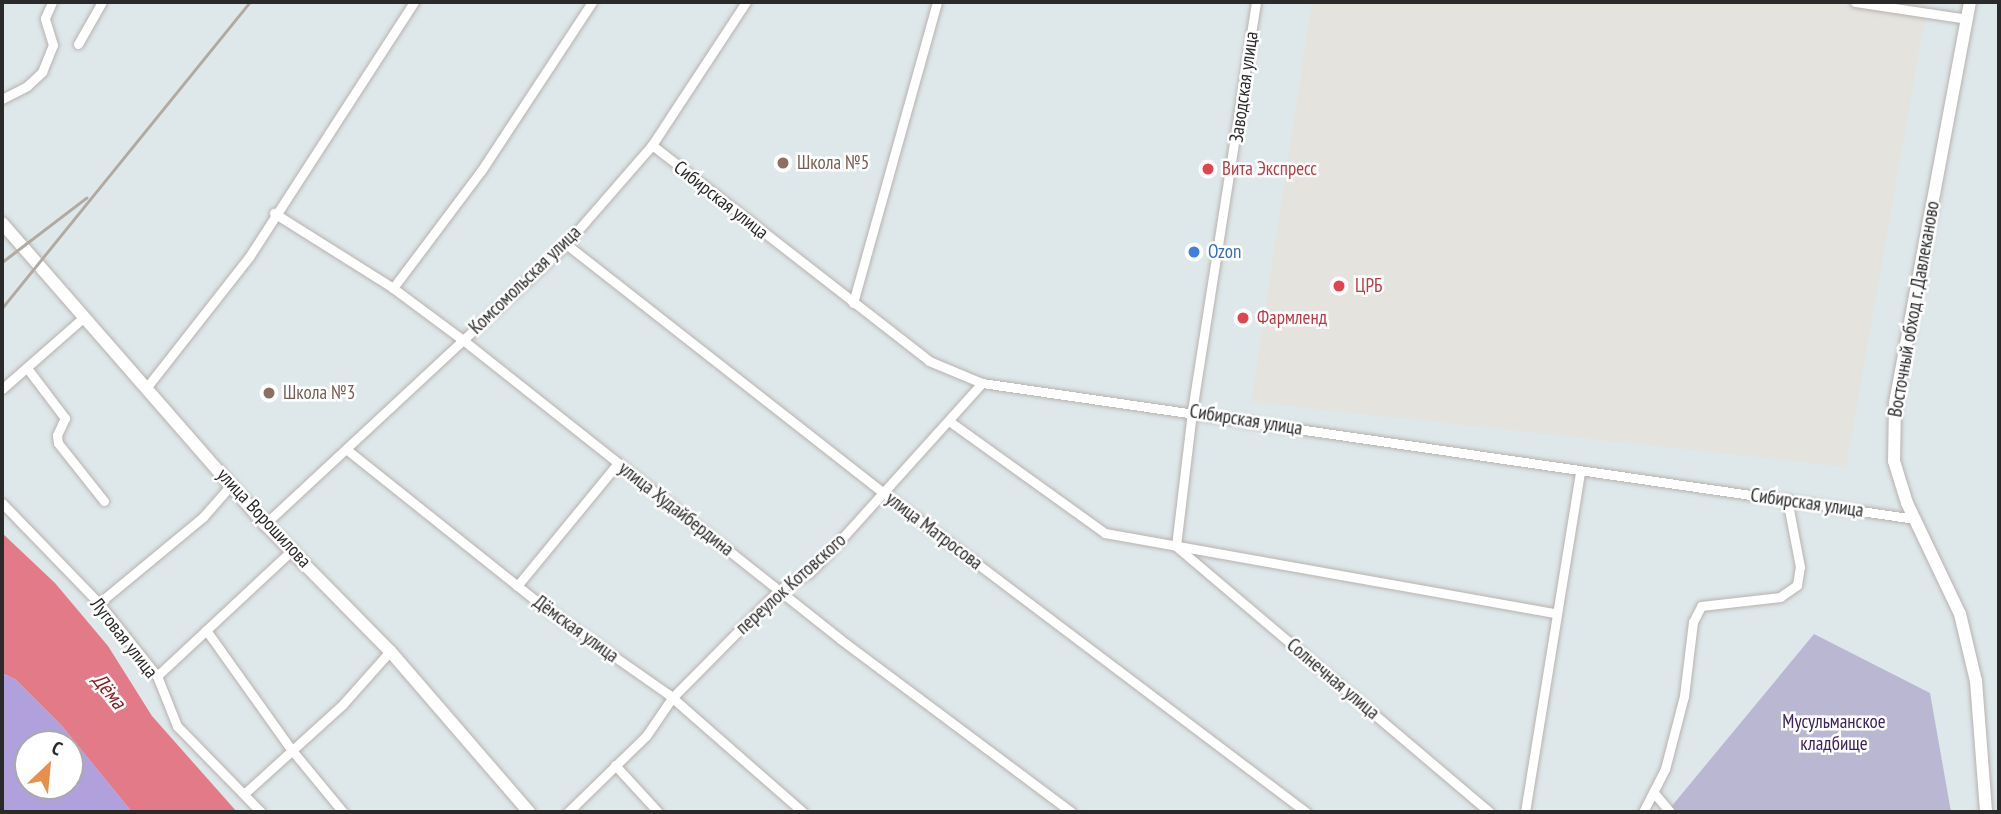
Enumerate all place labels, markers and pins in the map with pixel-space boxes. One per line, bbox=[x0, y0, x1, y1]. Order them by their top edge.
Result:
place label: Школа №5 bbox=[797, 152, 869, 174]
marker: Школа №5 bbox=[775, 155, 791, 171]
place label: Вита Экспресс bbox=[1222, 158, 1317, 180]
marker: Вита Экспресс bbox=[1200, 161, 1216, 177]
place label: Ozon bbox=[1208, 241, 1241, 263]
marker: Ozon bbox=[1186, 244, 1202, 260]
place label: ЦРБ bbox=[1355, 275, 1382, 297]
marker: ЦРБ bbox=[1329, 276, 1349, 296]
place label: Фармленд bbox=[1257, 307, 1327, 329]
marker: Фармленд bbox=[1235, 310, 1251, 326]
place label: Школа №3 bbox=[283, 382, 355, 404]
marker: Школа №3 bbox=[261, 385, 277, 401]

